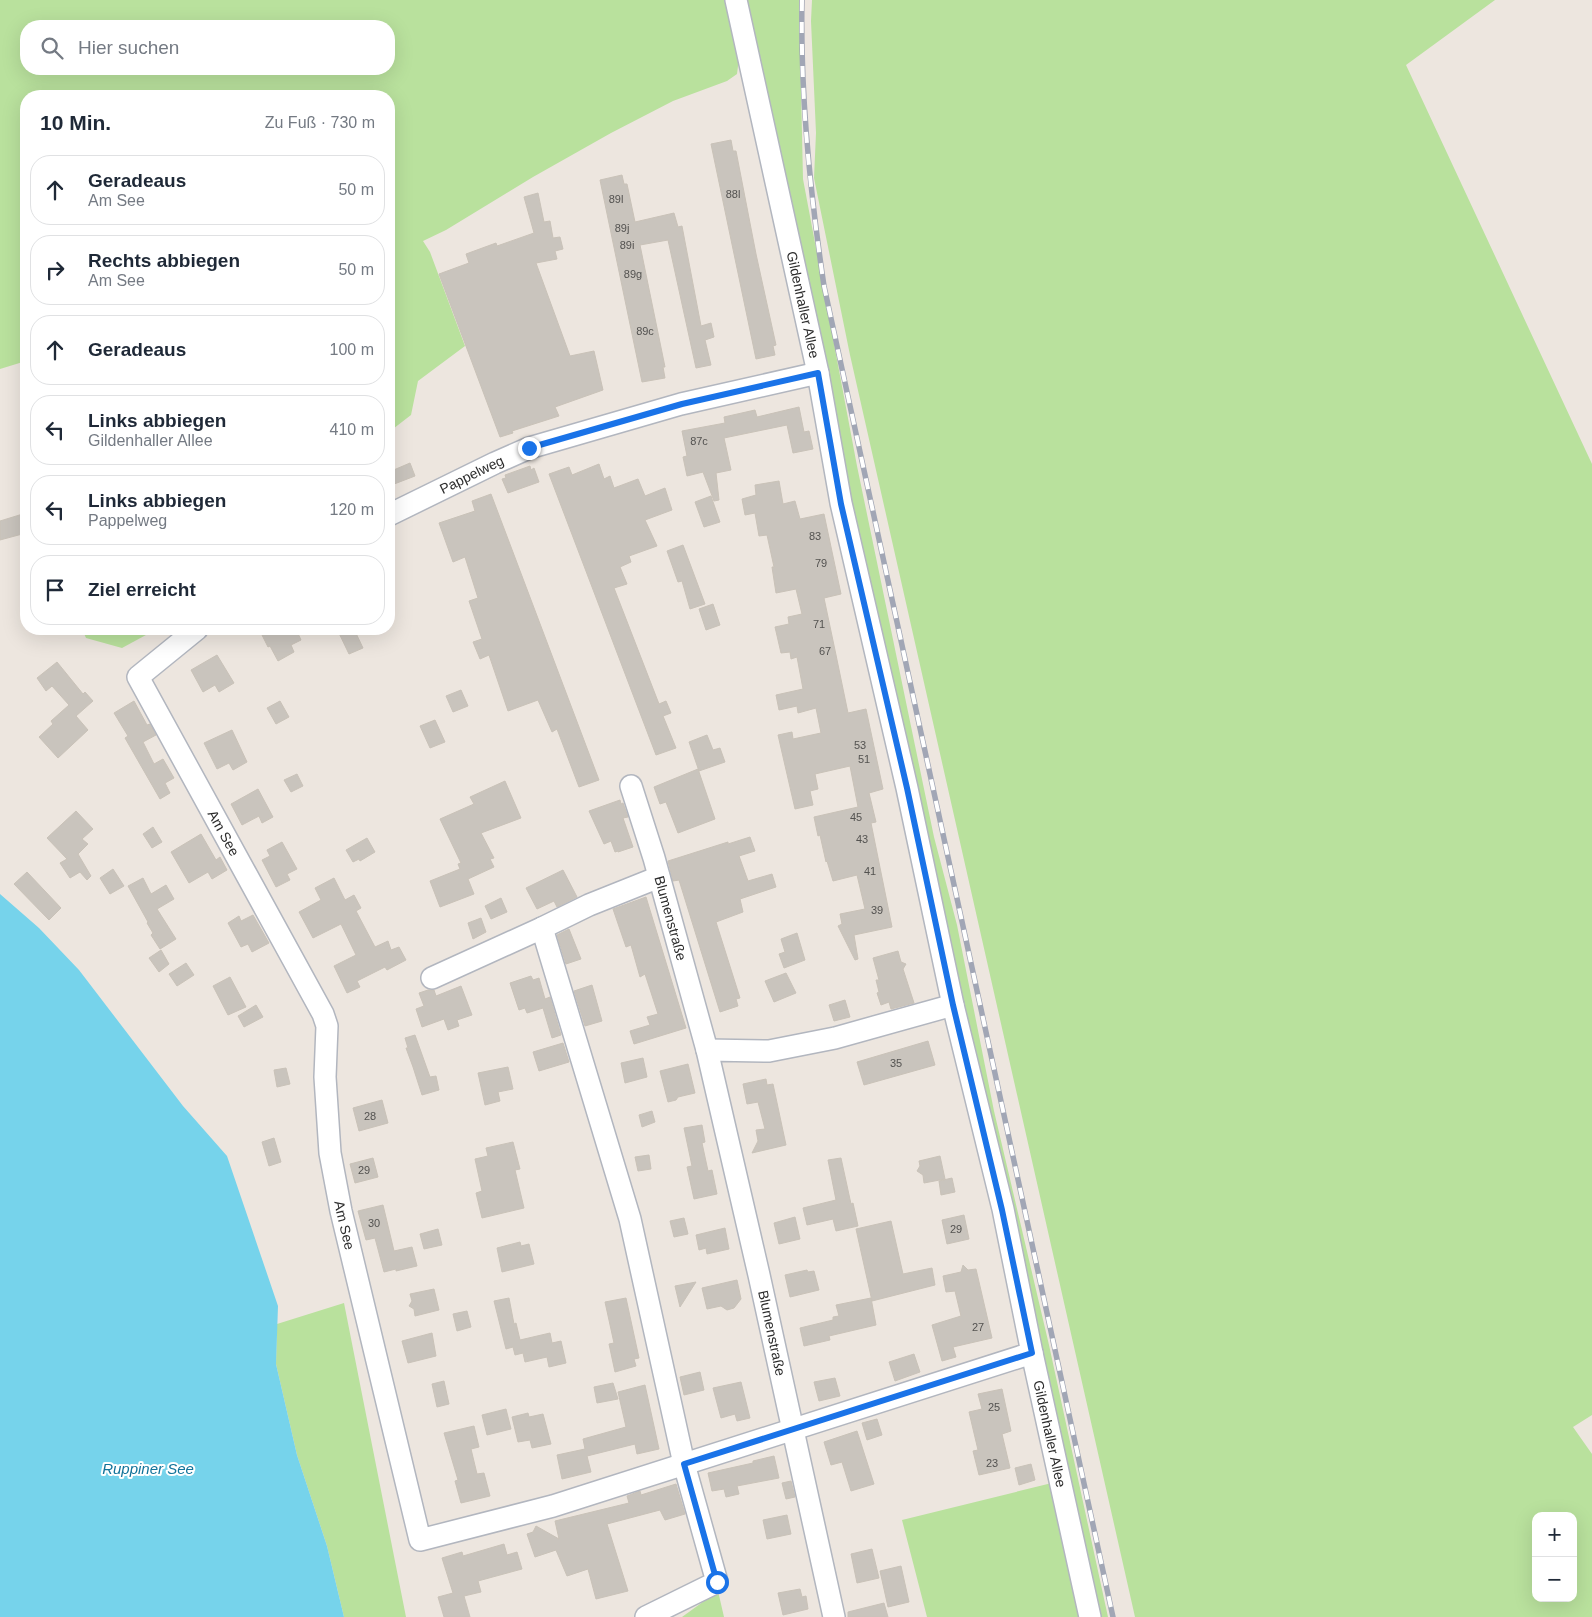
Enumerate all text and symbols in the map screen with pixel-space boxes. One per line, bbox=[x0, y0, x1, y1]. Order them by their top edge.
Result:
search box bbox=[20, 20, 395, 75]
icon: search bbox=[38, 34, 66, 62]
text: Hier suchen bbox=[78, 37, 179, 58]
text: 10 Min. bbox=[40, 111, 111, 134]
text: Zu Fuß · 730 m bbox=[265, 114, 375, 131]
text: Geradeaus bbox=[88, 170, 186, 191]
icon: ahead bbox=[41, 176, 69, 204]
text: 50 m bbox=[338, 181, 374, 198]
house number: 88l bbox=[726, 188, 740, 200]
text: Am See bbox=[88, 192, 145, 209]
house number: 89l bbox=[609, 193, 623, 205]
house number: 89j bbox=[615, 222, 629, 234]
house number: 89i bbox=[620, 239, 634, 251]
text: Rechts abbiegen bbox=[88, 250, 240, 271]
street label: Gildenhaller Allee bbox=[783, 250, 823, 360]
icon: right bbox=[41, 256, 69, 284]
text: 50 m bbox=[338, 261, 374, 278]
house number: 89g bbox=[624, 268, 642, 280]
text: Am See bbox=[88, 272, 145, 289]
house number: 89c bbox=[636, 325, 654, 337]
icon: ahead bbox=[41, 336, 69, 364]
text: Geradeaus bbox=[88, 339, 186, 360]
text: 100 m bbox=[330, 341, 374, 358]
text: Links abbiegen bbox=[88, 410, 226, 431]
icon: left bbox=[41, 416, 69, 444]
text: 410 m bbox=[330, 421, 374, 438]
text: Gildenhaller Allee bbox=[88, 432, 213, 449]
house number: 87c bbox=[690, 435, 708, 447]
route end bbox=[518, 437, 541, 460]
street label: Pappelweg bbox=[437, 452, 506, 497]
text: Links abbiegen bbox=[88, 490, 226, 511]
icon: left bbox=[41, 496, 69, 524]
text: 120 m bbox=[330, 501, 374, 518]
text: Pappelweg bbox=[88, 512, 167, 529]
house number: 83 bbox=[809, 530, 821, 542]
house number: 79 bbox=[815, 557, 827, 569]
icon: arrive bbox=[41, 576, 69, 604]
text: Ziel erreicht bbox=[88, 579, 196, 600]
house number: 71 bbox=[813, 618, 825, 630]
house number: 67 bbox=[819, 645, 831, 657]
house number: 53 bbox=[854, 739, 866, 751]
house number: 51 bbox=[858, 753, 870, 765]
street label: Am See bbox=[205, 807, 243, 859]
house number: 45 bbox=[850, 811, 862, 823]
house number: 43 bbox=[856, 833, 868, 845]
house number: 41 bbox=[864, 865, 876, 877]
street label: Blumenstraße bbox=[651, 874, 690, 963]
house number: 39 bbox=[871, 904, 883, 916]
house number: 35 bbox=[890, 1057, 902, 1069]
house number: 28 bbox=[364, 1110, 376, 1122]
house number: 29 bbox=[358, 1164, 370, 1176]
street label: Am See bbox=[331, 1199, 358, 1252]
house number: 30 bbox=[368, 1217, 380, 1229]
house number: 29 bbox=[950, 1223, 962, 1235]
street label: Blumenstraße bbox=[755, 1289, 789, 1377]
house number: 27 bbox=[972, 1321, 984, 1333]
street label: Gildenhaller Allee bbox=[1030, 1379, 1069, 1489]
house number: 25 bbox=[988, 1401, 1000, 1413]
house number: 23 bbox=[986, 1457, 998, 1469]
water label: Ruppiner See bbox=[102, 1460, 194, 1477]
map controls bbox=[1532, 1512, 1577, 1602]
button: + bbox=[1532, 1512, 1577, 1557]
button: − bbox=[1532, 1557, 1577, 1602]
route start bbox=[706, 1571, 729, 1594]

